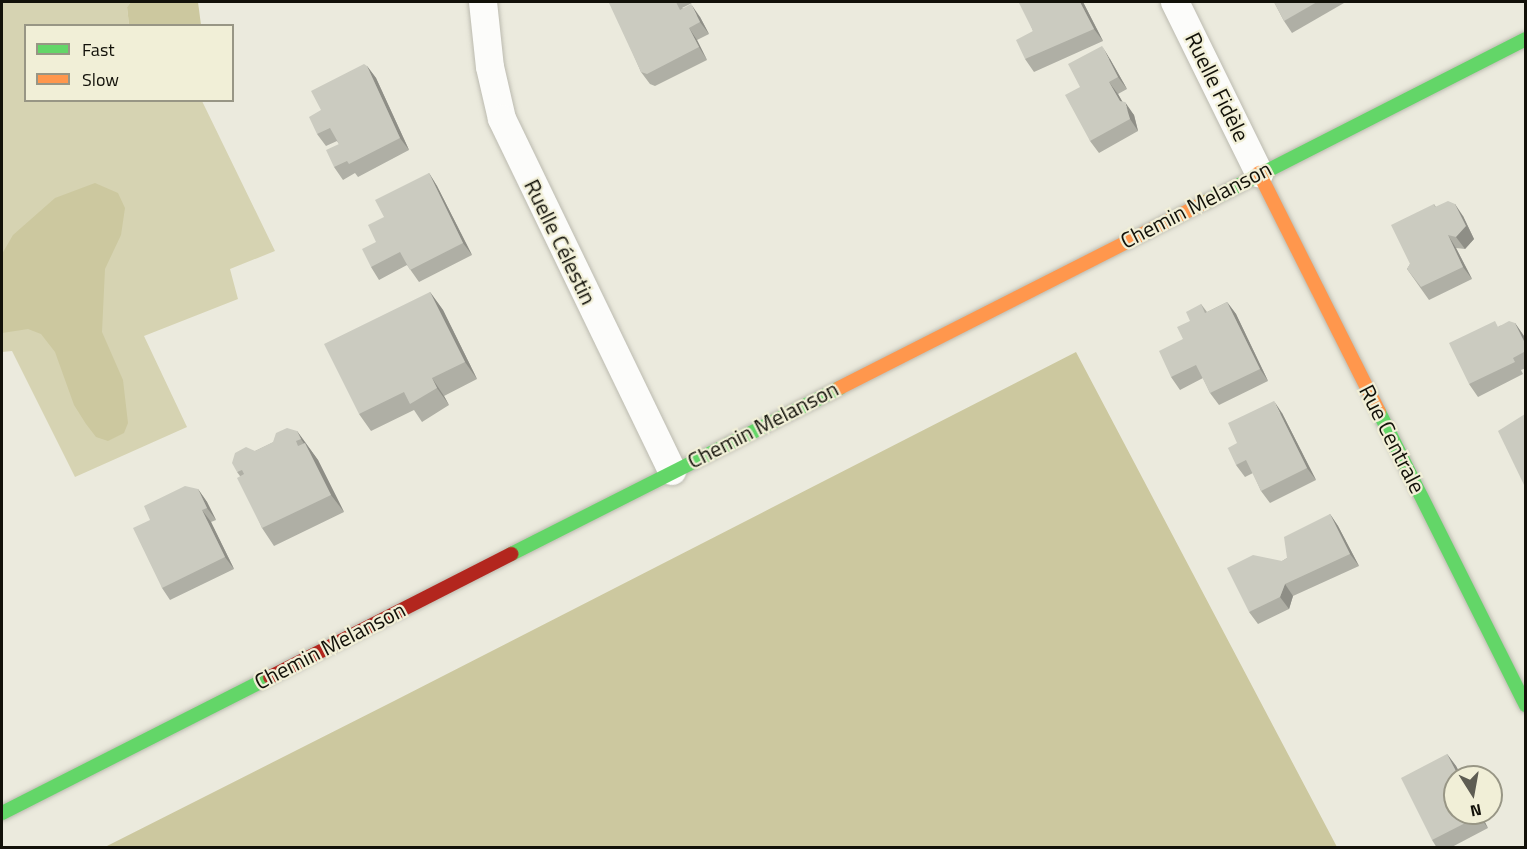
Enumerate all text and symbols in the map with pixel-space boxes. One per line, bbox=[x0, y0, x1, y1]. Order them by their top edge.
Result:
legend bbox=[24, 24, 234, 102]
street label: Ruelle Fidèle bbox=[1179, 28, 1255, 146]
text: Fast bbox=[82, 36, 115, 63]
text: Slow bbox=[82, 66, 119, 93]
street label: Chemin Melanson bbox=[1116, 156, 1276, 254]
street label: Ruelle Célestin bbox=[518, 175, 602, 309]
street label: Chemin Melanson bbox=[683, 376, 843, 474]
street label: Rue Centrale bbox=[1353, 380, 1431, 498]
street label: Chemin Melanson bbox=[250, 597, 410, 695]
north arrow bbox=[1443, 765, 1503, 825]
text: N bbox=[1468, 798, 1484, 824]

